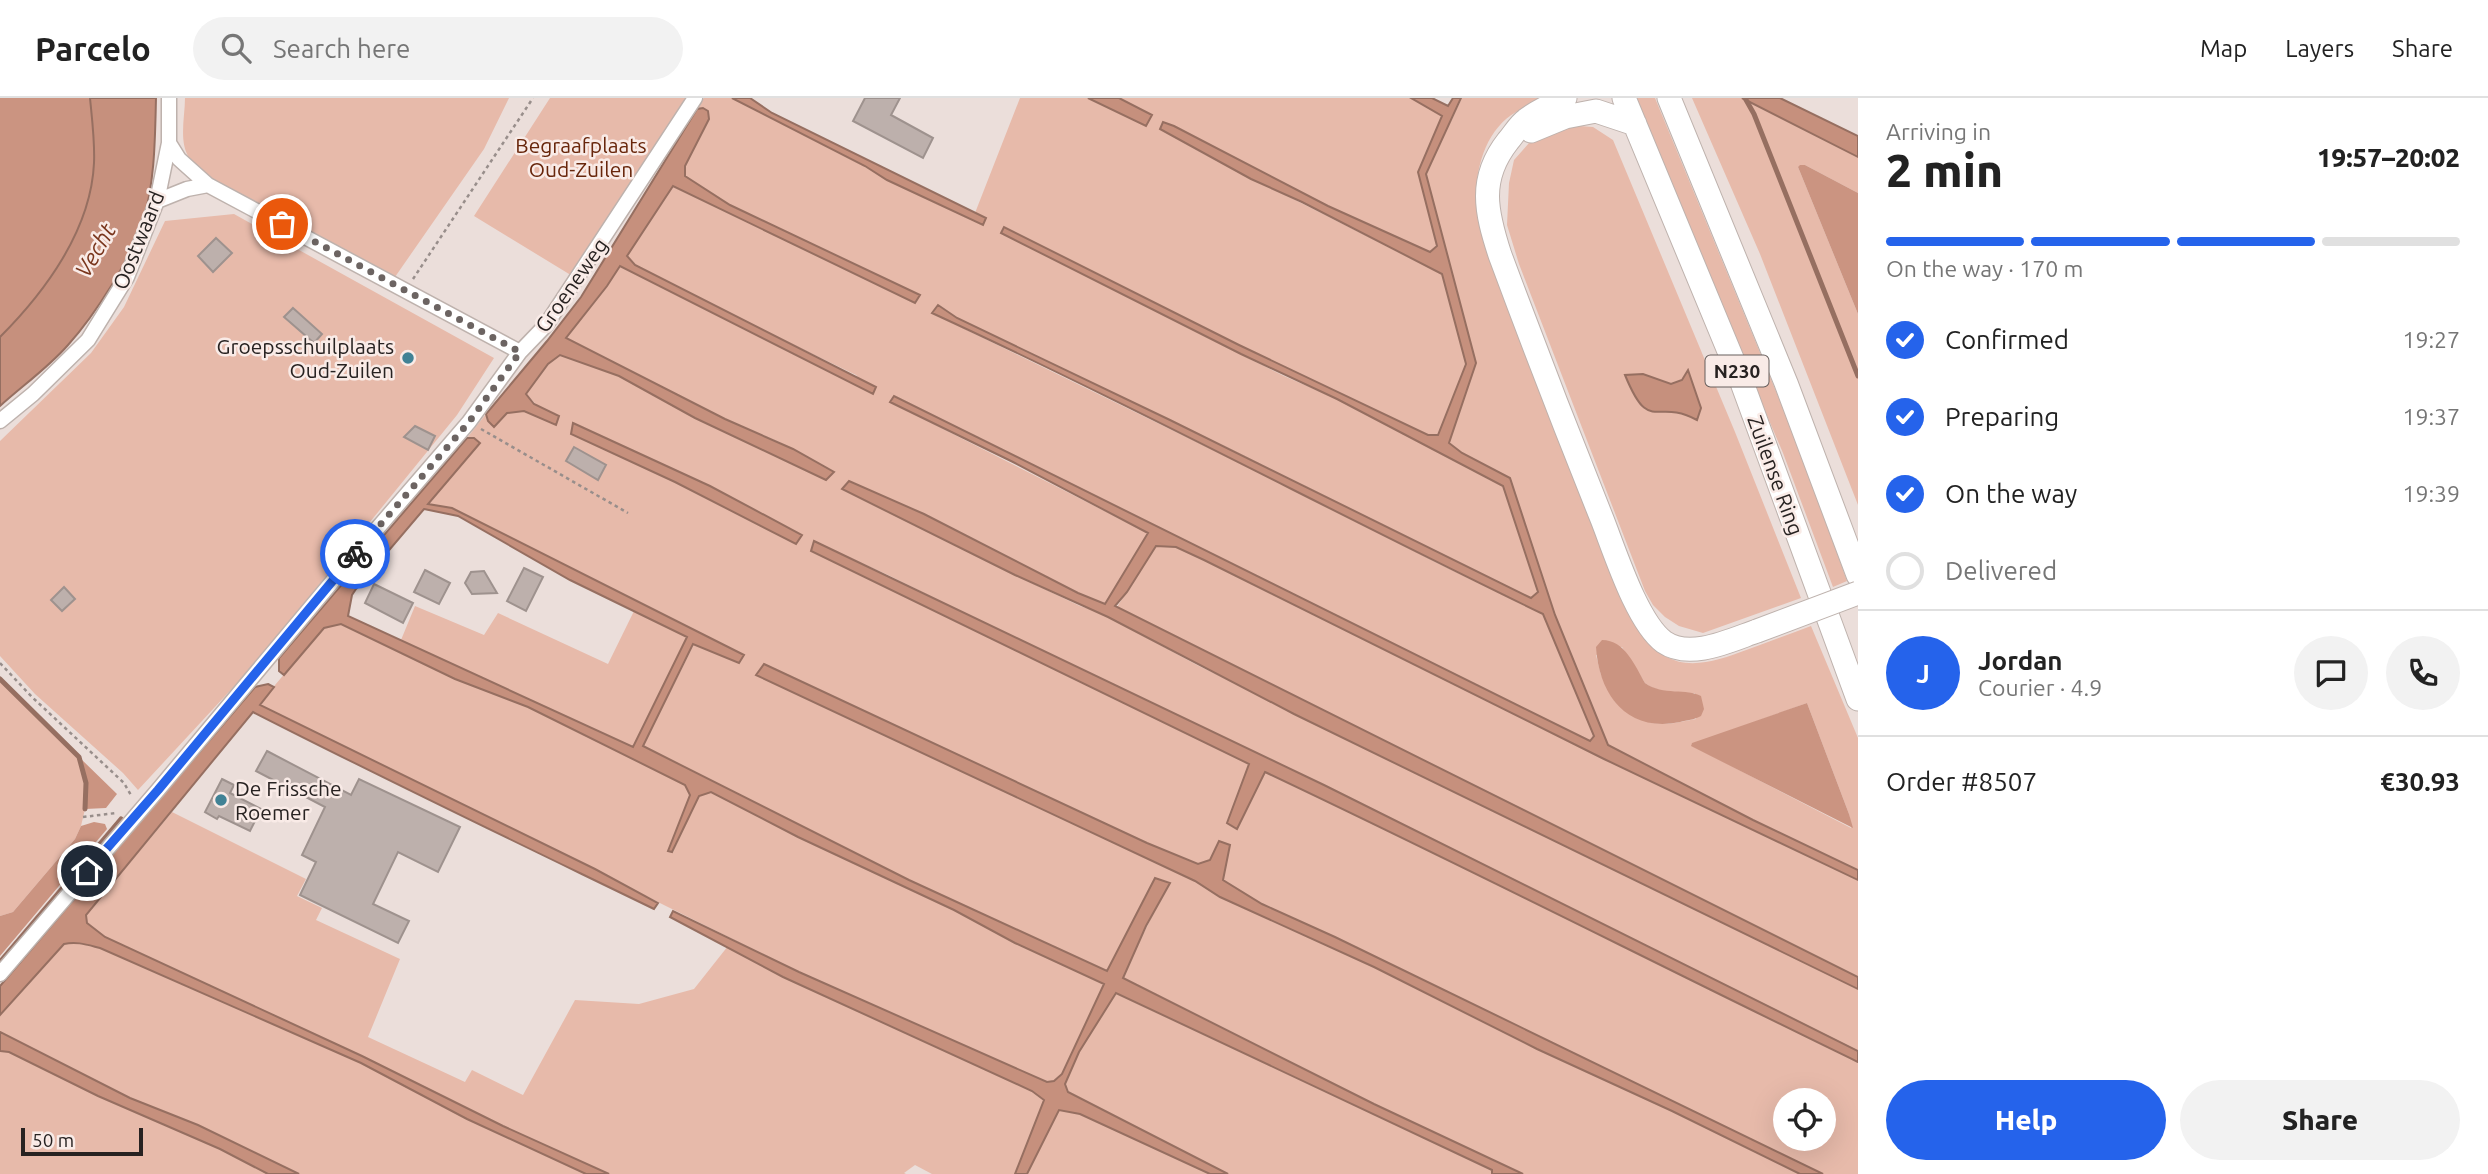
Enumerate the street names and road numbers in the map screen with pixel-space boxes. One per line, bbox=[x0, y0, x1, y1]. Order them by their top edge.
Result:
street label: Oostwaard bbox=[107, 187, 169, 293]
street label: Groeneweg bbox=[530, 233, 612, 337]
road number: N230 bbox=[1706, 356, 1768, 386]
street label: Zuilense Ring bbox=[1743, 412, 1809, 538]

